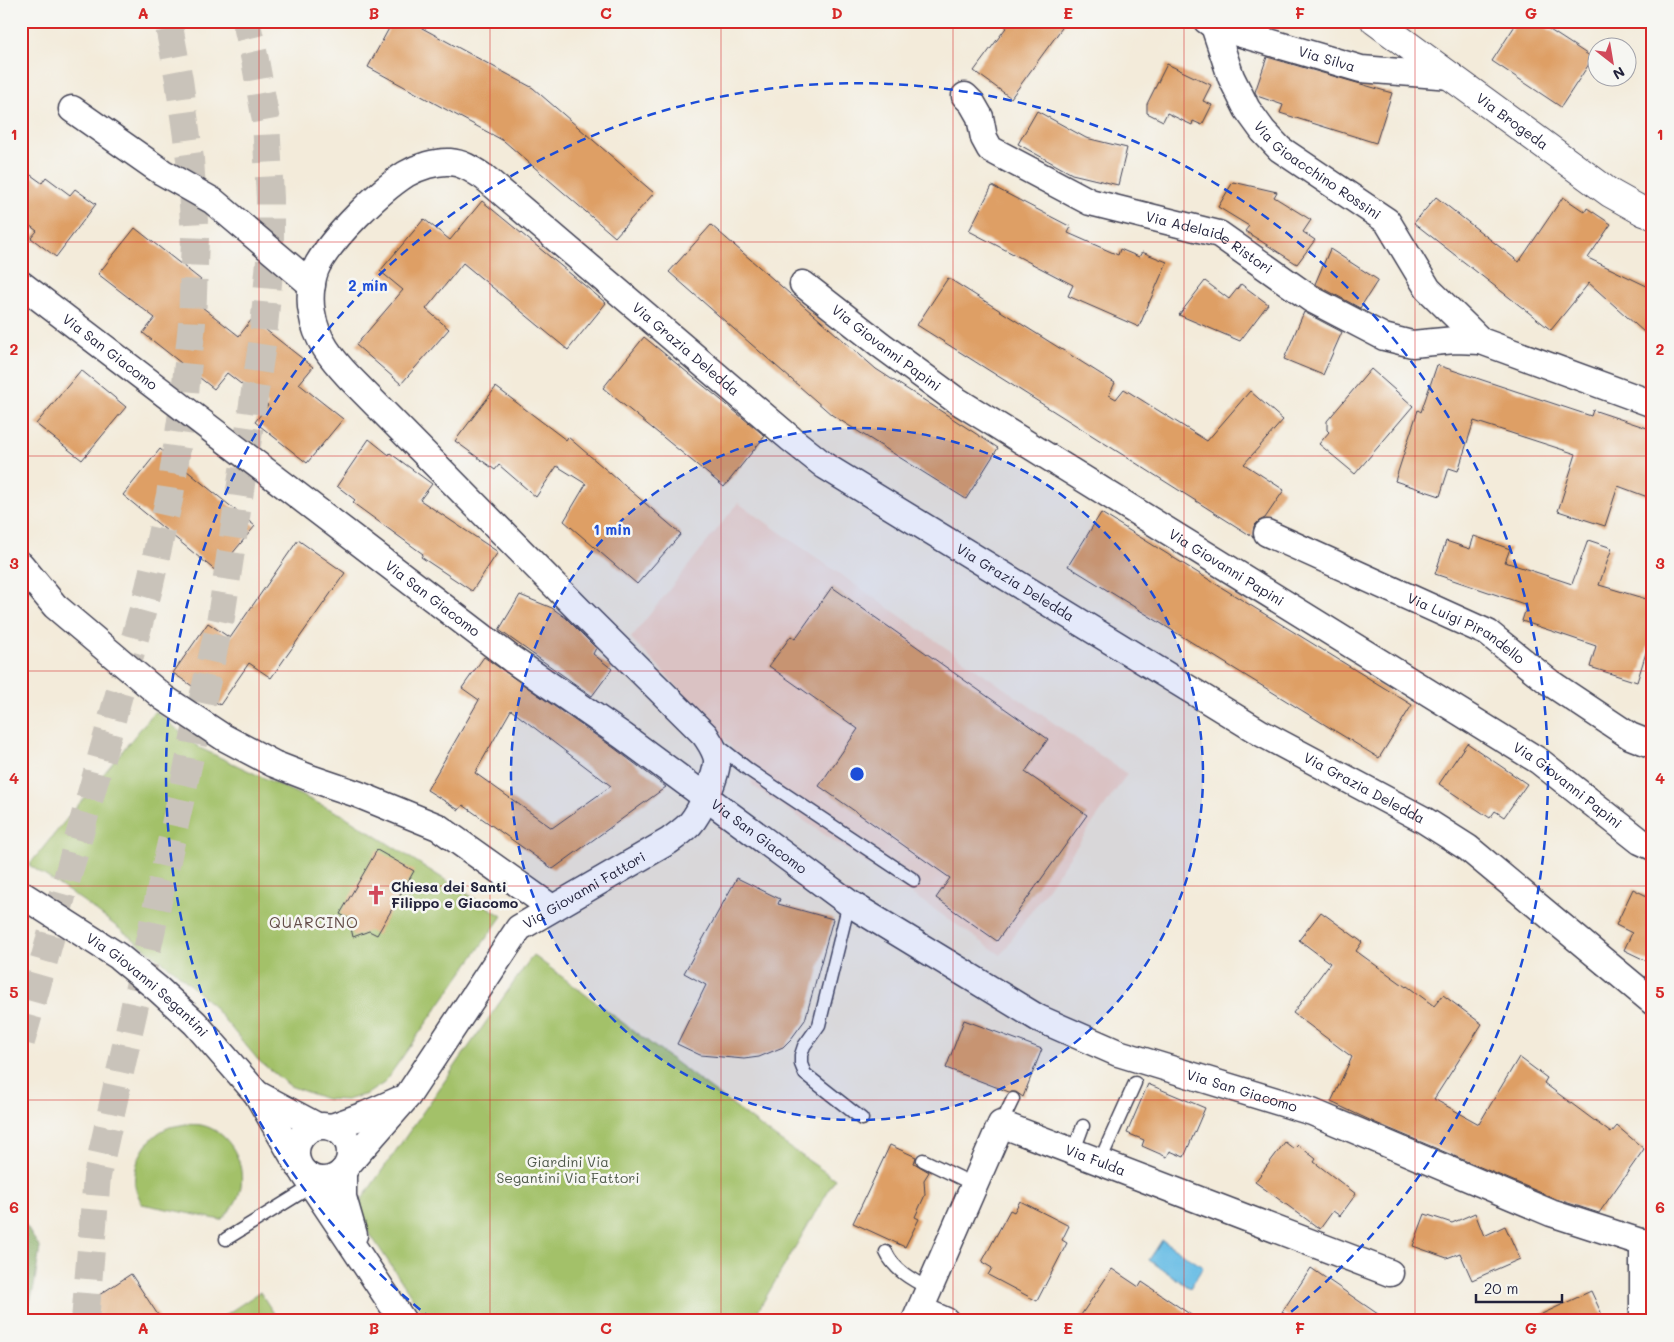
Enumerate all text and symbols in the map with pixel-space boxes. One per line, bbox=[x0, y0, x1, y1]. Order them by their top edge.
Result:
text: A bbox=[137, 2, 149, 23]
text: B bbox=[369, 2, 379, 23]
text: C bbox=[600, 2, 612, 23]
text: D bbox=[831, 2, 843, 23]
text: E bbox=[1063, 2, 1073, 23]
text: F bbox=[1295, 2, 1305, 23]
text: G bbox=[1525, 2, 1537, 23]
north arrow bbox=[1586, 38, 1636, 88]
street label: Via Silva bbox=[1296, 41, 1357, 76]
text: N bbox=[1609, 63, 1628, 84]
street label: Via Brogeda bbox=[1473, 88, 1552, 154]
street label: Via Gioacchino Rossini bbox=[1250, 117, 1385, 223]
text: 1 bbox=[10, 123, 18, 144]
text: 1 bbox=[1656, 123, 1664, 144]
street label: Via Adelaide Ristori bbox=[1144, 206, 1276, 278]
text: 2 min bbox=[348, 275, 388, 295]
street label: Via Grazia Deledda bbox=[629, 298, 744, 400]
street label: Via Giovanni Papini bbox=[828, 300, 945, 395]
street label: Via San Giacomo bbox=[59, 309, 162, 394]
text: 2 bbox=[10, 338, 19, 359]
text: 2 bbox=[1656, 338, 1665, 359]
text: 1 min bbox=[593, 519, 631, 539]
street label: Via Giovanni Papini bbox=[1165, 524, 1288, 610]
street label: Via Grazia Deledda bbox=[953, 539, 1078, 625]
text: 3 bbox=[9, 552, 19, 573]
text: 3 bbox=[1655, 552, 1665, 573]
street label: Via San Giacomo bbox=[381, 556, 484, 641]
street label: Via Luigi Pirandello bbox=[1404, 588, 1529, 668]
street label: Via Giovanni Papini bbox=[1510, 737, 1626, 832]
street label: Via Grazia Deledda bbox=[1300, 747, 1428, 828]
centre of rings bbox=[848, 765, 866, 783]
text: 4 bbox=[9, 767, 19, 788]
text: 4 bbox=[1655, 767, 1665, 788]
street label: Via San Giacomo bbox=[707, 794, 811, 878]
street label: Via Giovanni Fattori bbox=[519, 847, 649, 933]
place label: Chiesa dei Santi Filippo e Giacomo bbox=[391, 877, 519, 912]
church icon: Chiesa dei Santi Filippo e Giacomo bbox=[365, 884, 387, 906]
district label: QUARCINO bbox=[269, 912, 359, 932]
street label: Via Giovanni Segantini bbox=[83, 928, 213, 1041]
text: 5 bbox=[9, 981, 19, 1002]
text: 5 bbox=[1655, 981, 1665, 1002]
street label: Via San Giacomo bbox=[1184, 1064, 1300, 1116]
street label: Via Fulda bbox=[1063, 1140, 1128, 1180]
park label: Giardini Via Segantini Via Fattori bbox=[496, 1152, 640, 1187]
text: 6 bbox=[9, 1196, 19, 1217]
text: 6 bbox=[1655, 1196, 1665, 1217]
scale bar bbox=[1476, 1272, 1563, 1304]
text: 20 m bbox=[1484, 1278, 1518, 1298]
text: A bbox=[137, 1317, 149, 1338]
text: B bbox=[369, 1317, 379, 1338]
text: C bbox=[600, 1317, 612, 1338]
text: D bbox=[831, 1317, 843, 1338]
text: E bbox=[1063, 1317, 1073, 1338]
text: F bbox=[1295, 1317, 1305, 1338]
text: G bbox=[1525, 1317, 1537, 1338]

